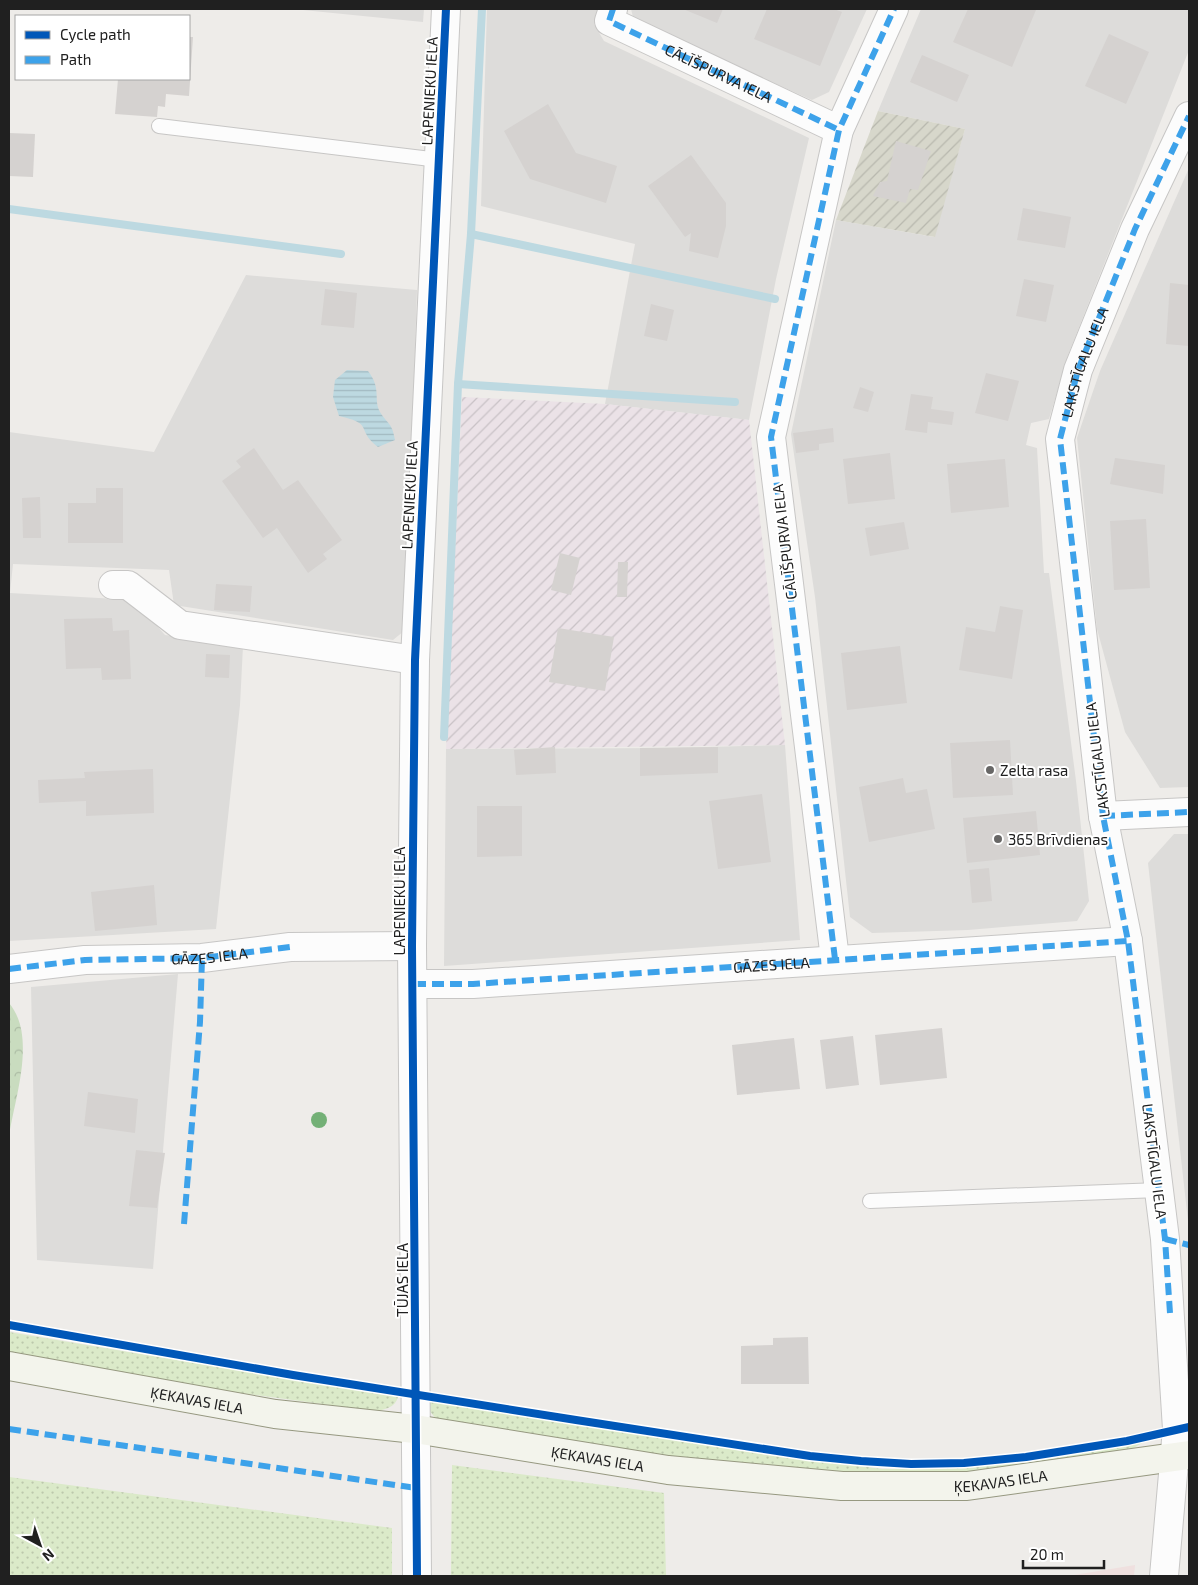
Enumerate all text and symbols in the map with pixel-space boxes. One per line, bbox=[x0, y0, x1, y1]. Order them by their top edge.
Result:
legend bbox=[15, 15, 190, 80]
text: Cycle path bbox=[60, 25, 131, 43]
street label: LAPENIEKU IELA bbox=[417, 36, 441, 146]
street label: CĀLĪŠPURVA IELA bbox=[662, 40, 776, 106]
text: Path bbox=[60, 50, 91, 68]
street label: LAKSTĪGALU IELA bbox=[1057, 304, 1112, 419]
street label: LAPENIEKU IELA bbox=[397, 440, 421, 550]
street label: CĀLĪŠPURVA IELA bbox=[768, 483, 800, 601]
street label: LAKSTĪGALU IELA bbox=[1081, 701, 1113, 819]
place label: Zelta rasa bbox=[1000, 761, 1068, 779]
marker: Zelta rasa bbox=[984, 764, 996, 776]
place label: 365 Brīvdienas bbox=[1008, 830, 1108, 848]
marker: 365 Brīvdienas bbox=[992, 833, 1004, 845]
street label: LAPENIEKU IELA bbox=[390, 846, 408, 955]
street label: GĀZES IELA bbox=[171, 943, 249, 968]
street label: GĀZES IELA bbox=[732, 953, 811, 976]
street label: LAKSTĪGALU IELA bbox=[1139, 1102, 1171, 1220]
street label: TŪJAS IELA bbox=[393, 1242, 411, 1317]
street label: ĶEKAVAS IELA bbox=[149, 1383, 245, 1417]
street label: ĶEKAVAS IELA bbox=[549, 1442, 646, 1475]
street label: ĶEKAVAS IELA bbox=[954, 1466, 1049, 1497]
north arrow bbox=[15, 1520, 65, 1570]
scale bar bbox=[1023, 1538, 1104, 1570]
text: 20 m bbox=[1030, 1545, 1064, 1563]
text: N bbox=[39, 1546, 58, 1565]

